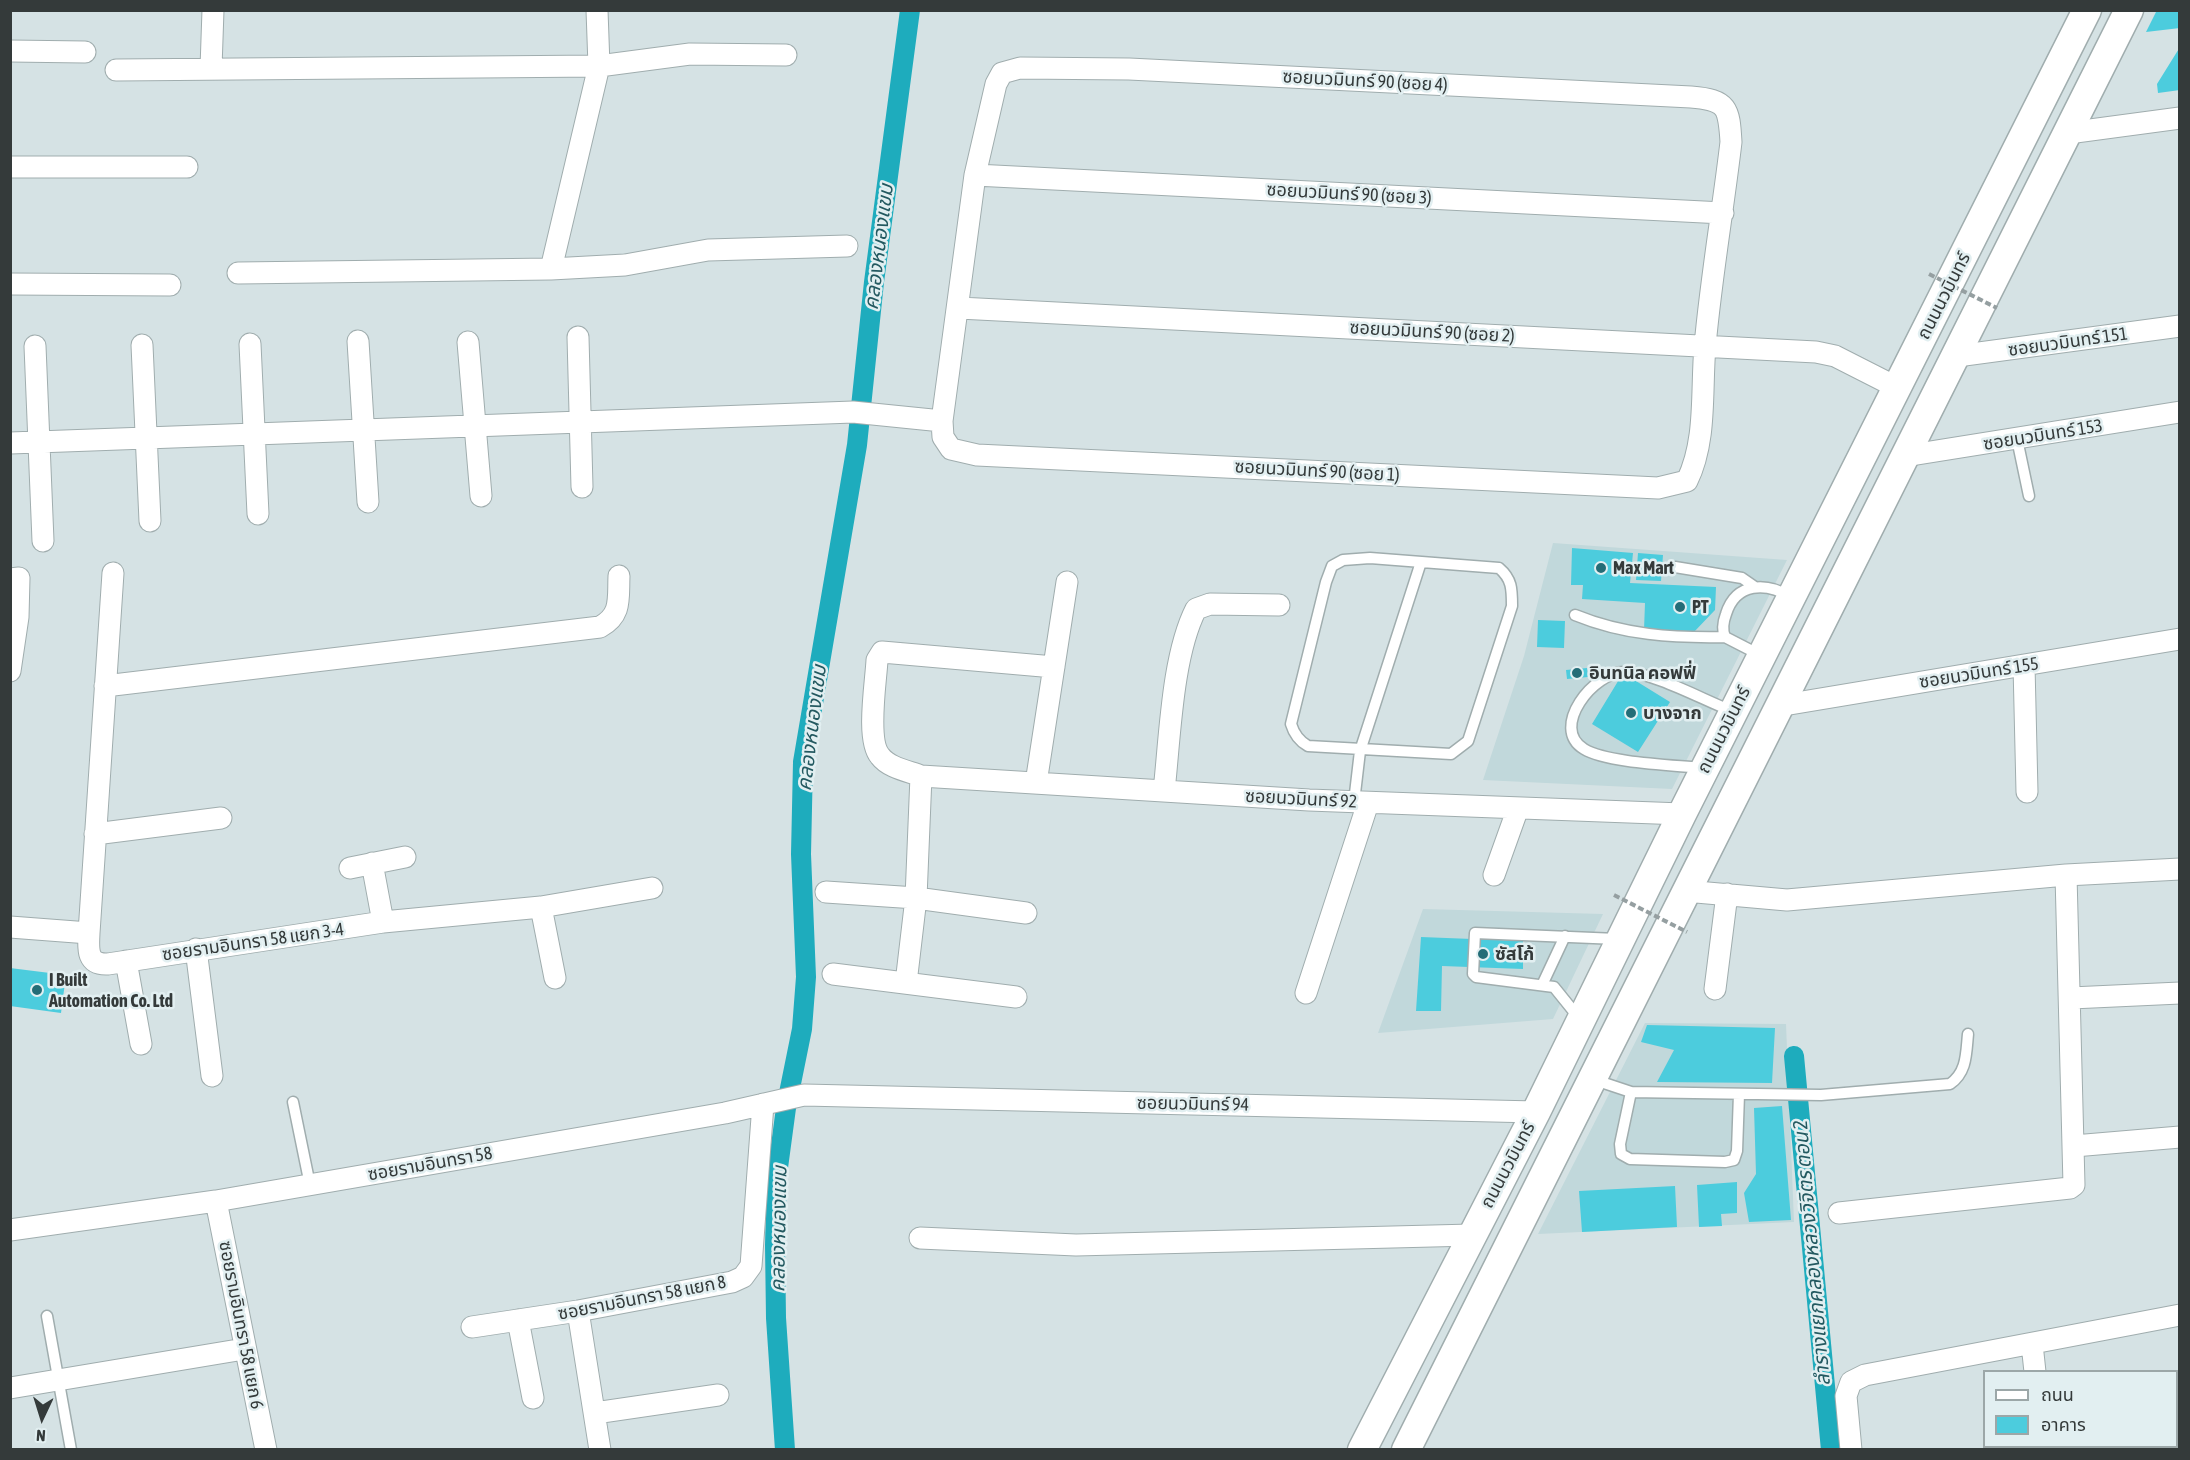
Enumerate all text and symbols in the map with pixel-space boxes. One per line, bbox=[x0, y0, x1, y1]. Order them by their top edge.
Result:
street label: ซอยนวมินทร์ 90 (ซอย 4) bbox=[1282, 66, 1448, 96]
street label: ซอยนวมินทร์ 90 (ซอย 3) bbox=[1266, 179, 1432, 209]
water label: คลองหนองแขม bbox=[859, 183, 899, 311]
street label: ถนนนวมินทร์ bbox=[1913, 249, 1975, 343]
street label: ซอยนวมินทร์ 90 (ซอย 2) bbox=[1349, 317, 1515, 347]
street label: ซอยนวมินทร์ 151 bbox=[2007, 323, 2129, 361]
street label: ซอยนวมินทร์ 153 bbox=[1982, 415, 2104, 455]
street label: ซอยนวมินทร์ 90 (ซอย 1) bbox=[1234, 456, 1400, 486]
place label: Max Mart bbox=[1613, 557, 1674, 579]
marker: Max Mart bbox=[1594, 561, 1608, 575]
place label: PT bbox=[1692, 596, 1709, 618]
marker: PT bbox=[1673, 600, 1687, 614]
street label: ซอยนวมินทร์ 155 bbox=[1918, 653, 2040, 693]
place label: อินทนิล คอฟฟี่ bbox=[1589, 662, 1696, 684]
water label: คลองหนองแขม bbox=[792, 664, 832, 792]
marker: อินทนิล คอฟฟี่ bbox=[1570, 666, 1584, 680]
street label: ถนนนวมินทร์ bbox=[1693, 683, 1755, 777]
place label: บางจาก bbox=[1643, 702, 1702, 724]
marker: บางจาก bbox=[1624, 706, 1638, 720]
street label: ซอยนวมินทร์ 92 bbox=[1244, 785, 1358, 813]
street label: ซอยรามอินทรา 58 แยก 3-4 bbox=[161, 919, 345, 965]
place label: ซัสโก้ bbox=[1495, 943, 1534, 965]
marker: ซัสโก้ bbox=[1476, 947, 1490, 961]
place label: I Built Automation Co. Ltd bbox=[49, 969, 173, 1012]
marker: I Built Automation Co. Ltd bbox=[30, 983, 44, 997]
street label: ซอยนวมินทร์ 94 bbox=[1137, 1092, 1249, 1116]
street label: ถนนนวมินทร์ bbox=[1476, 1118, 1540, 1212]
water label: ลำรางแยกคลองหลวงวิจิตร ตอน 2 bbox=[1788, 1119, 1836, 1387]
street label: ซอยรามอินทรา 58 bbox=[366, 1142, 494, 1186]
water label: คลองหนองแขม bbox=[766, 1166, 792, 1292]
street label: ซอยรามอินทรา 58 แยก 6 bbox=[214, 1239, 268, 1411]
street label: ซอยรามอินทรา 58 แยก 8 bbox=[556, 1271, 728, 1325]
legend bbox=[1983, 1370, 2178, 1448]
text: ถนน bbox=[2041, 1384, 2074, 1405]
north arrow bbox=[12, 1388, 72, 1448]
text: อาคาร bbox=[2041, 1414, 2086, 1435]
text: N bbox=[35, 1427, 46, 1445]

